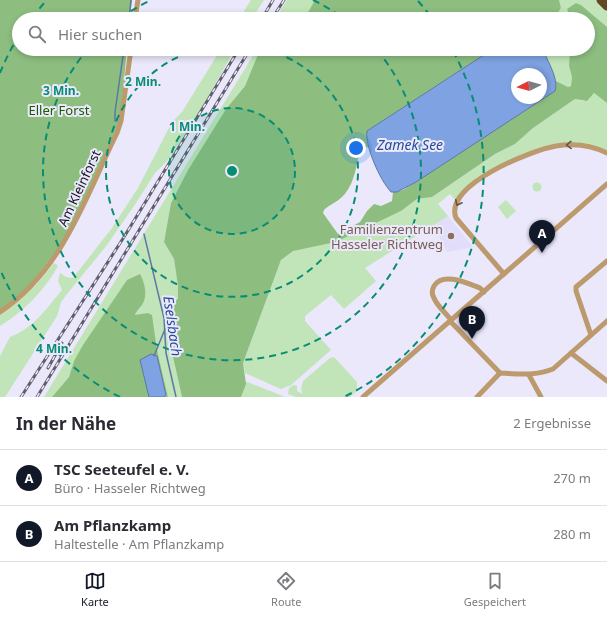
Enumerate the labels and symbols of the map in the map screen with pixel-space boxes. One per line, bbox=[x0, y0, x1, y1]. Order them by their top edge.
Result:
north arrow bbox=[511, 68, 547, 104]
text: 2 Min. bbox=[125, 73, 161, 90]
text: 3 Min. bbox=[43, 82, 79, 99]
park label: Eller Forst bbox=[29, 101, 90, 119]
text: 1 Min. bbox=[169, 118, 205, 135]
water label: Zamek See bbox=[376, 135, 443, 154]
your location bbox=[346, 138, 366, 158]
one-way arrow bbox=[566, 141, 572, 150]
street label: Am Kleinforst bbox=[53, 146, 105, 229]
centre of rings bbox=[225, 164, 239, 178]
one-way arrow bbox=[455, 199, 463, 206]
place label: Familienzentrum Hasseler Richtweg bbox=[331, 220, 443, 253]
pin: A bbox=[529, 220, 555, 253]
marker: Familienzentrum Hasseler Richtweg bbox=[446, 231, 456, 241]
water label: Eselsbach bbox=[159, 295, 187, 357]
pin: B bbox=[459, 306, 485, 339]
text: 4 Min. bbox=[36, 340, 72, 357]

